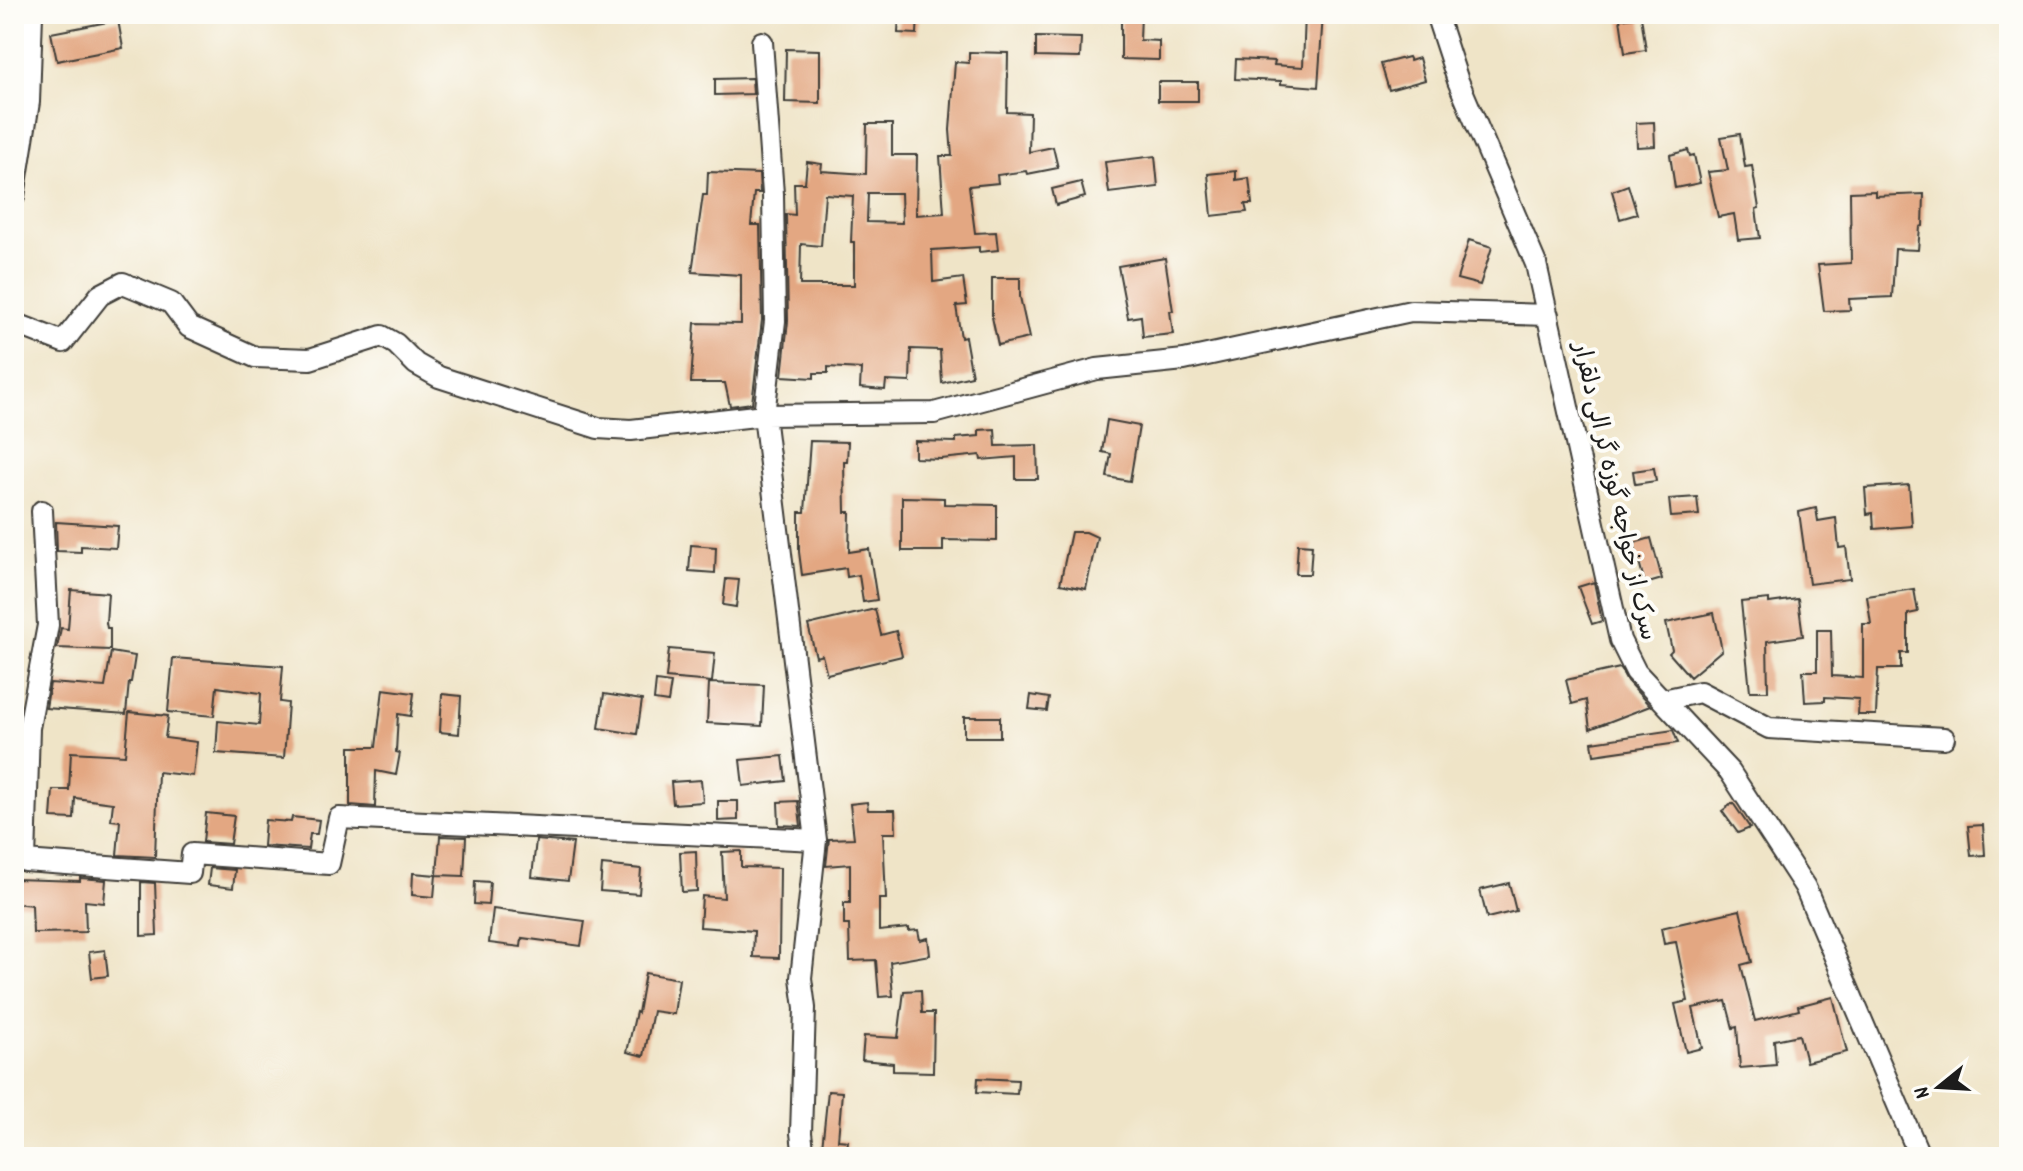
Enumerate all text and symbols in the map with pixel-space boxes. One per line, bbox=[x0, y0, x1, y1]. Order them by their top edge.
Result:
street label: سرک از خواجه گوزه گر الی دلقرار bbox=[1562, 337, 1664, 644]
north arrow bbox=[1899, 1047, 1979, 1127]
text: N bbox=[1907, 1082, 1940, 1102]

